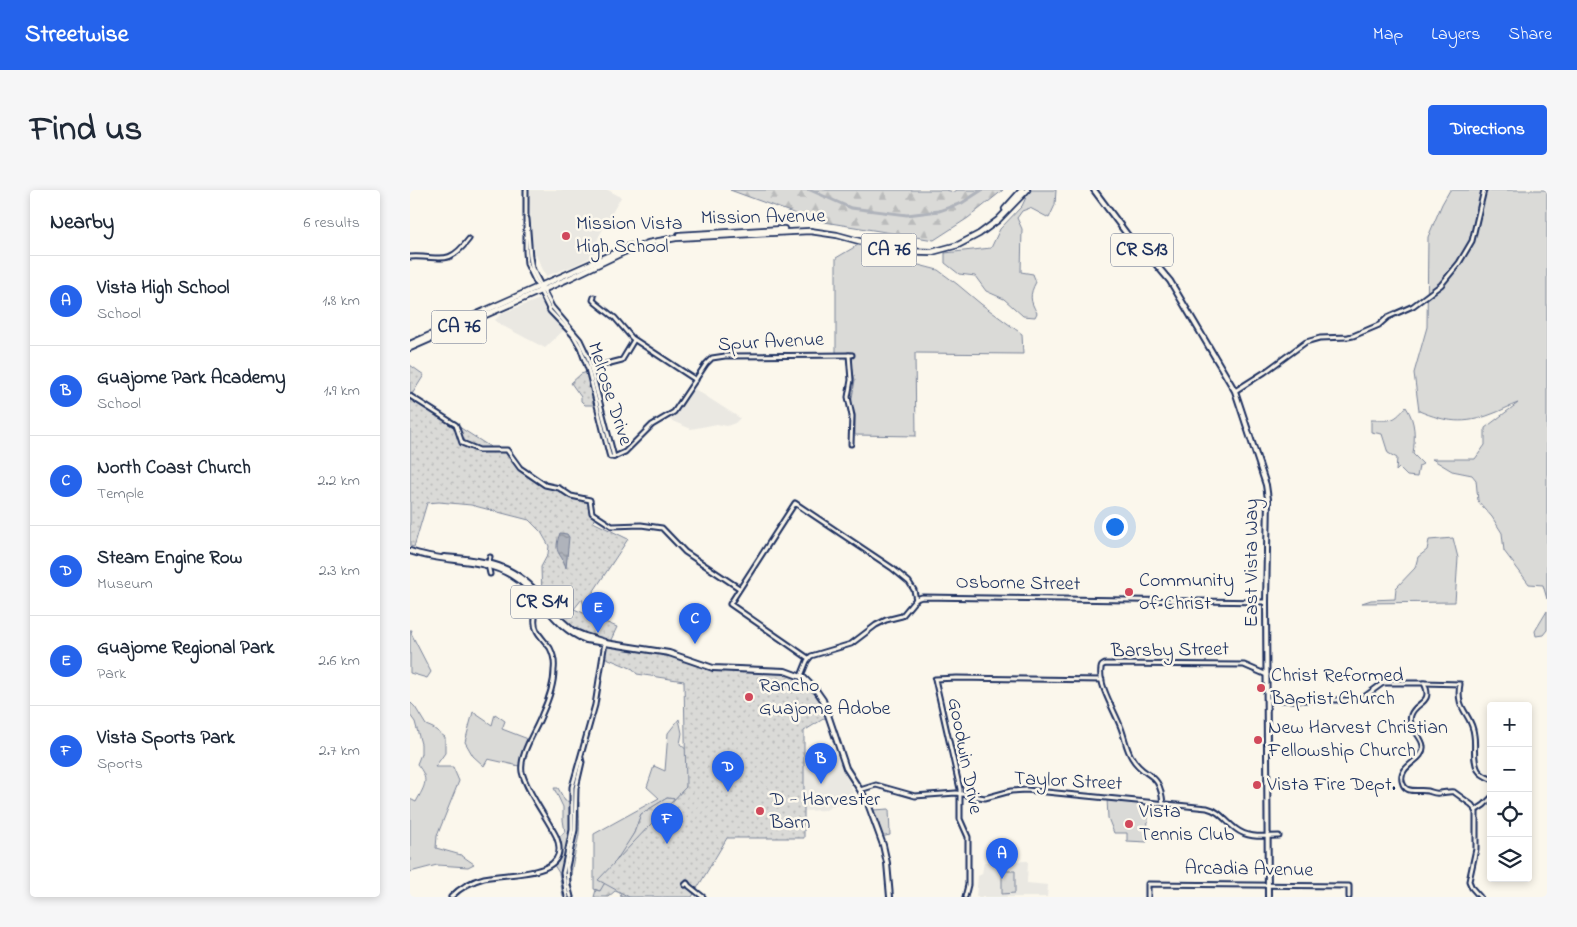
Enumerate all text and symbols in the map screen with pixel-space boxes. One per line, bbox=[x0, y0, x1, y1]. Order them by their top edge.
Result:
text: Streetwise bbox=[25, 18, 129, 53]
text: Map bbox=[1373, 22, 1403, 48]
text: Layers bbox=[1431, 22, 1481, 48]
text: Share bbox=[1509, 22, 1552, 48]
text: Find us bbox=[30, 105, 142, 156]
button: Directions bbox=[1428, 105, 1547, 155]
street label: Mission Avenue bbox=[700, 202, 826, 234]
text: Nearby bbox=[50, 208, 114, 238]
place label: Mission Vista High School bbox=[576, 210, 683, 263]
text: 6 results bbox=[303, 211, 360, 235]
marker: Mission Vista High School bbox=[560, 230, 572, 242]
road number: CA 76 bbox=[862, 234, 916, 266]
road number: CR S13 bbox=[1111, 234, 1173, 266]
text: Vista High School bbox=[97, 275, 229, 302]
text: A bbox=[61, 289, 71, 313]
text: 1.8 km bbox=[322, 289, 360, 313]
text: School bbox=[97, 302, 141, 326]
road number: CA 76 bbox=[432, 310, 486, 344]
street label: Spur Avenue bbox=[717, 326, 825, 360]
street label: Melrose Drive bbox=[579, 339, 639, 449]
text: Guajome Park Academy bbox=[97, 365, 286, 392]
text: B bbox=[61, 379, 71, 403]
text: 1.9 km bbox=[323, 379, 360, 403]
text: School bbox=[97, 392, 141, 416]
text: North Coast Church bbox=[97, 455, 251, 482]
text: C bbox=[62, 469, 70, 493]
text: 2.2 km bbox=[317, 469, 360, 493]
text: Temple bbox=[97, 482, 144, 506]
street label: East Vista Way bbox=[1238, 499, 1267, 627]
your location bbox=[1102, 514, 1128, 540]
text: Steam Engine Row bbox=[97, 545, 242, 572]
text: D bbox=[60, 559, 72, 583]
text: 2.3 km bbox=[319, 559, 360, 583]
place label: Community of Christ bbox=[1139, 567, 1234, 619]
street label: Osborne Street bbox=[955, 568, 1081, 600]
text: Museum bbox=[97, 572, 153, 596]
road number: CR S14 bbox=[511, 586, 573, 618]
marker: Community of Christ bbox=[1123, 586, 1135, 598]
pin: E bbox=[582, 592, 614, 633]
pin: C bbox=[679, 603, 711, 644]
text: Guajome Regional Park bbox=[97, 635, 274, 662]
street label: Barsby Street bbox=[1110, 635, 1229, 667]
text: E bbox=[61, 649, 71, 673]
text: 2.6 km bbox=[318, 649, 360, 673]
text: Park bbox=[97, 662, 126, 686]
place label: Christ Reformed Baptist Church bbox=[1270, 662, 1404, 714]
place label: Rancho Guajome Adobe bbox=[759, 672, 891, 724]
marker: Christ Reformed Baptist Church bbox=[1255, 682, 1267, 694]
marker: Rancho Guajome Adobe bbox=[743, 691, 755, 703]
street label: Goodwin Drive bbox=[939, 695, 989, 817]
map controls bbox=[1487, 702, 1532, 882]
button: + bbox=[1487, 702, 1532, 747]
place label: New Harvest Christian Fellowship Church bbox=[1267, 714, 1448, 766]
text: Vista Sports Park bbox=[97, 725, 235, 752]
marker: New Harvest Christian Fellowship Church bbox=[1252, 734, 1264, 746]
text: F bbox=[61, 739, 71, 763]
text: 2.7 km bbox=[319, 739, 360, 763]
pin: B bbox=[805, 743, 837, 784]
button: − bbox=[1487, 747, 1532, 792]
pin: D bbox=[712, 751, 744, 792]
text: Sports bbox=[97, 752, 143, 776]
street label: Taylor Street bbox=[1013, 765, 1123, 799]
place label: Vista Fire Dept. bbox=[1266, 771, 1396, 800]
marker: Vista Fire Dept. bbox=[1251, 779, 1263, 791]
place label: D - Harvester Barn bbox=[769, 786, 881, 838]
button: locate bbox=[1487, 792, 1532, 837]
place label: Vista Tennis Club bbox=[1138, 798, 1235, 850]
pin: F bbox=[651, 803, 683, 844]
marker: D - Harvester Barn bbox=[754, 805, 766, 817]
marker: Vista Tennis Club bbox=[1123, 818, 1135, 830]
button: layers bbox=[1487, 837, 1532, 882]
pin: A bbox=[986, 838, 1018, 879]
street label: Arcadia Avenue bbox=[1184, 854, 1314, 886]

